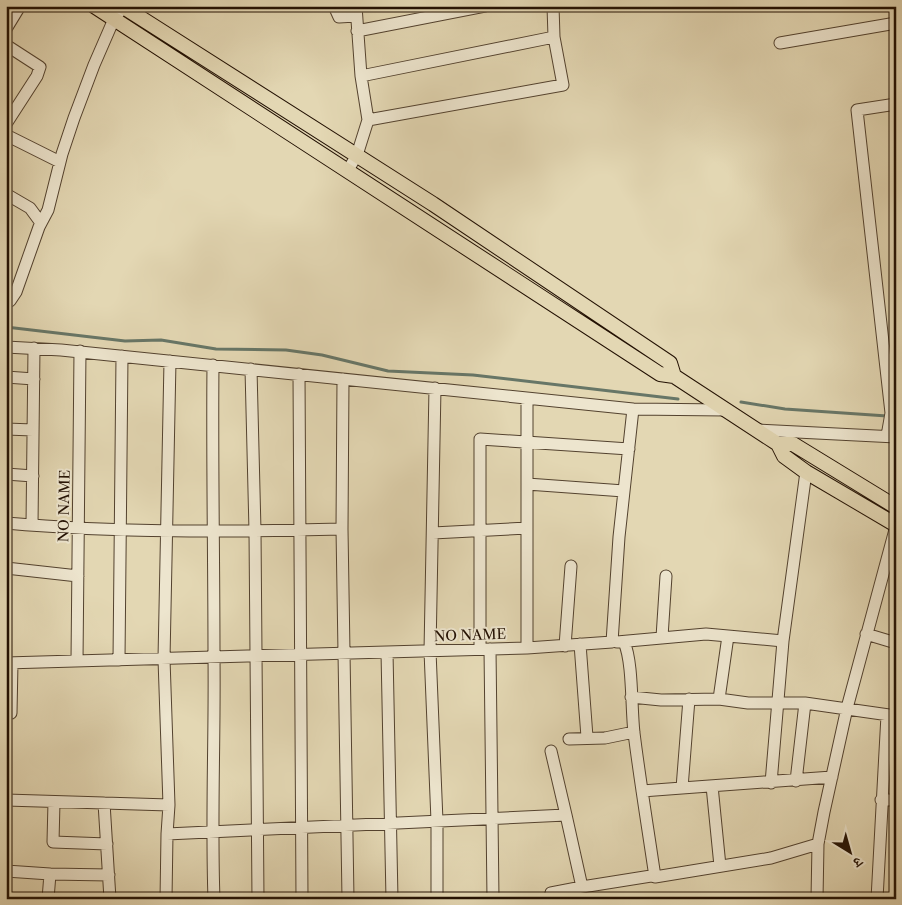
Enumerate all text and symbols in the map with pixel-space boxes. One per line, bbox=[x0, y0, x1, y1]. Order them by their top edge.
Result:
street label: NO NAME bbox=[54, 470, 74, 542]
street label: NO NAME bbox=[433, 625, 507, 645]
north arrow bbox=[824, 828, 874, 878]
text: उ bbox=[849, 852, 867, 872]

